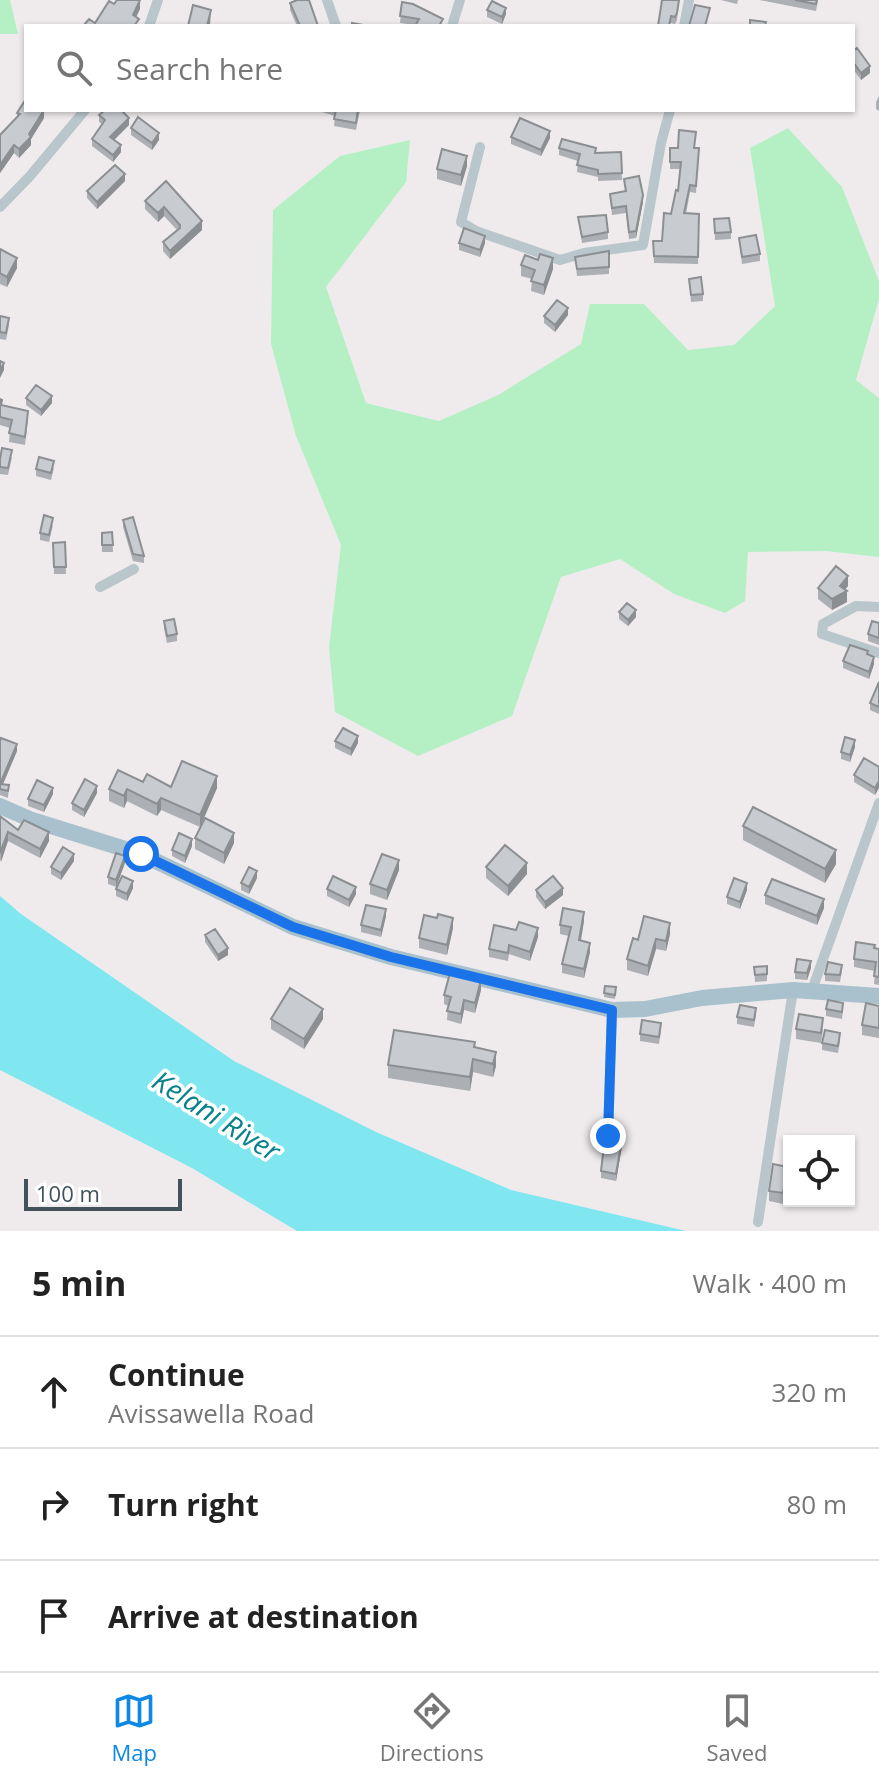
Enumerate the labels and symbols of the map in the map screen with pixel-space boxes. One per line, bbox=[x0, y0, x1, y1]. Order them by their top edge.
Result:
route start bbox=[123, 836, 159, 872]
water label: Kelani River bbox=[146, 1061, 289, 1170]
route end bbox=[590, 1118, 626, 1154]
scale bar bbox=[24, 1175, 182, 1211]

